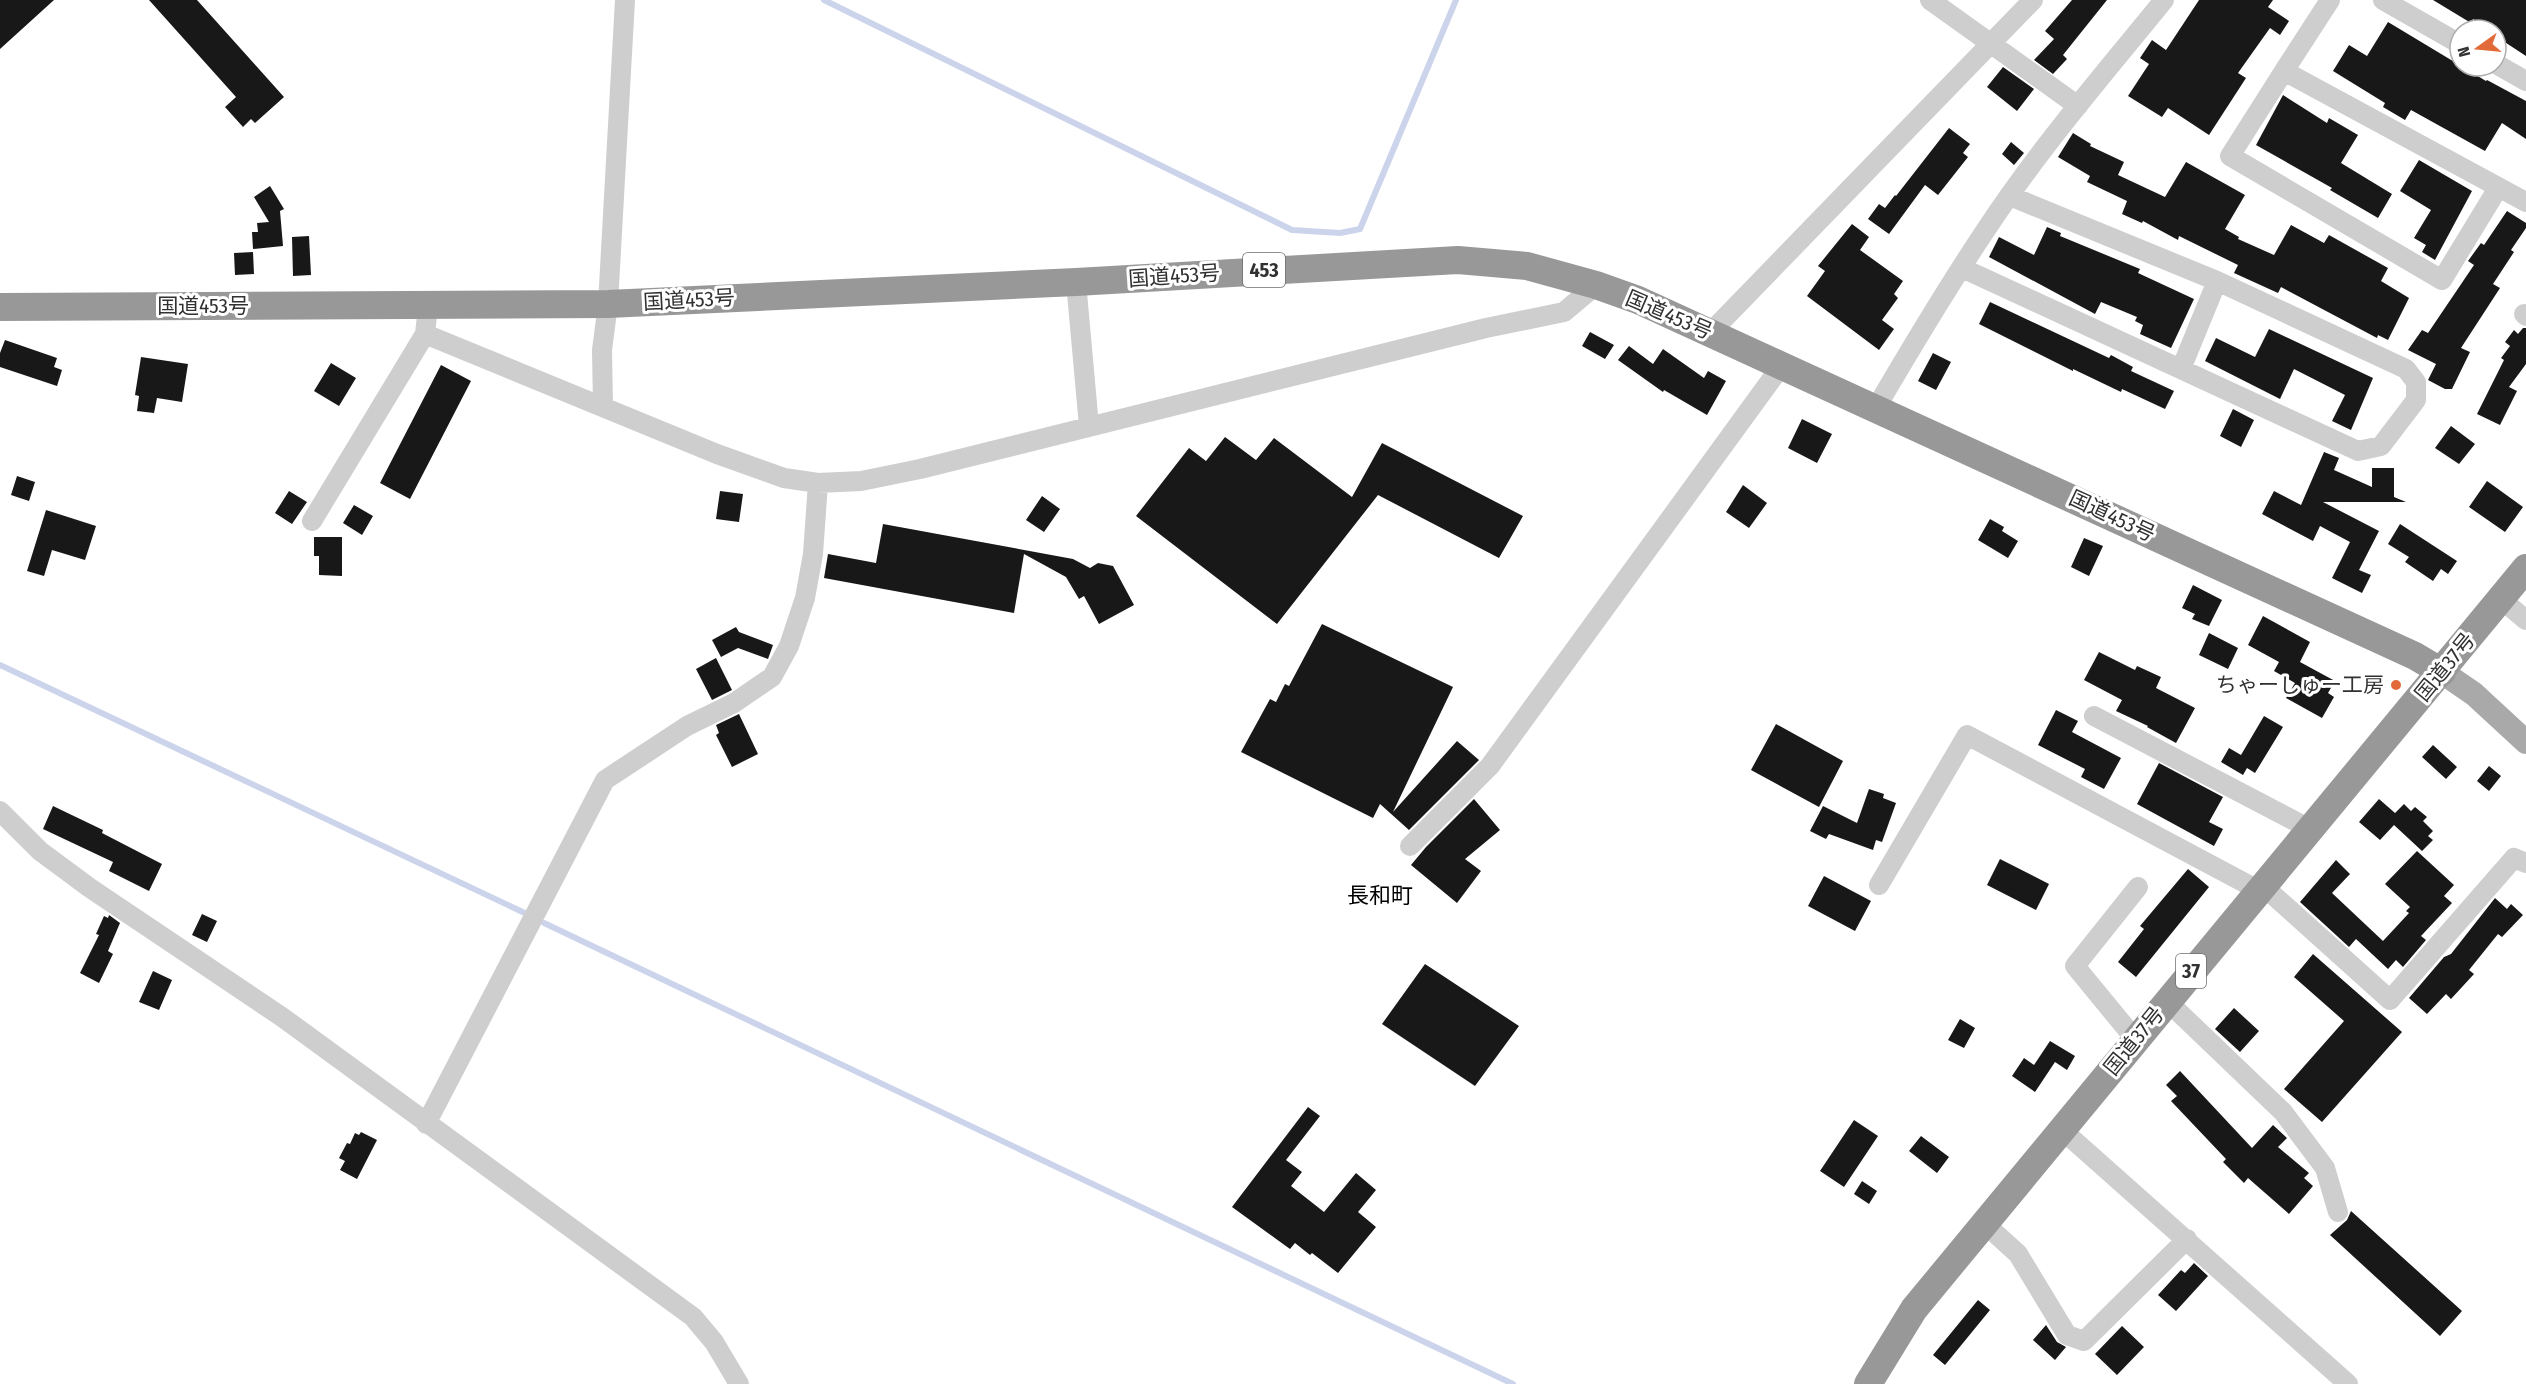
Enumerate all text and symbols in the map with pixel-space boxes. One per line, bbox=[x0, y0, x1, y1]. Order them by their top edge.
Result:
north arrow bbox=[2448, 18, 2508, 78]
text: N bbox=[2454, 45, 2474, 59]
road number: 453 bbox=[1243, 253, 1285, 287]
street label: 国道453号 bbox=[1127, 260, 1221, 292]
street label: 国道453号 bbox=[642, 285, 736, 315]
street label: 国道453号 bbox=[1622, 285, 1716, 345]
street label: 国道453号 bbox=[157, 293, 249, 319]
street label: 国道453号 bbox=[2065, 485, 2159, 547]
street label: 国道37号 bbox=[2409, 627, 2481, 707]
place label: ちゃーしゅー工房 bbox=[2216, 672, 2384, 698]
marker: ちゃーしゅー工房 bbox=[2389, 678, 2403, 692]
district label: 長和町 bbox=[1347, 882, 1413, 909]
road number: 37 bbox=[2176, 954, 2206, 988]
street label: 国道37号 bbox=[2098, 1001, 2170, 1081]

